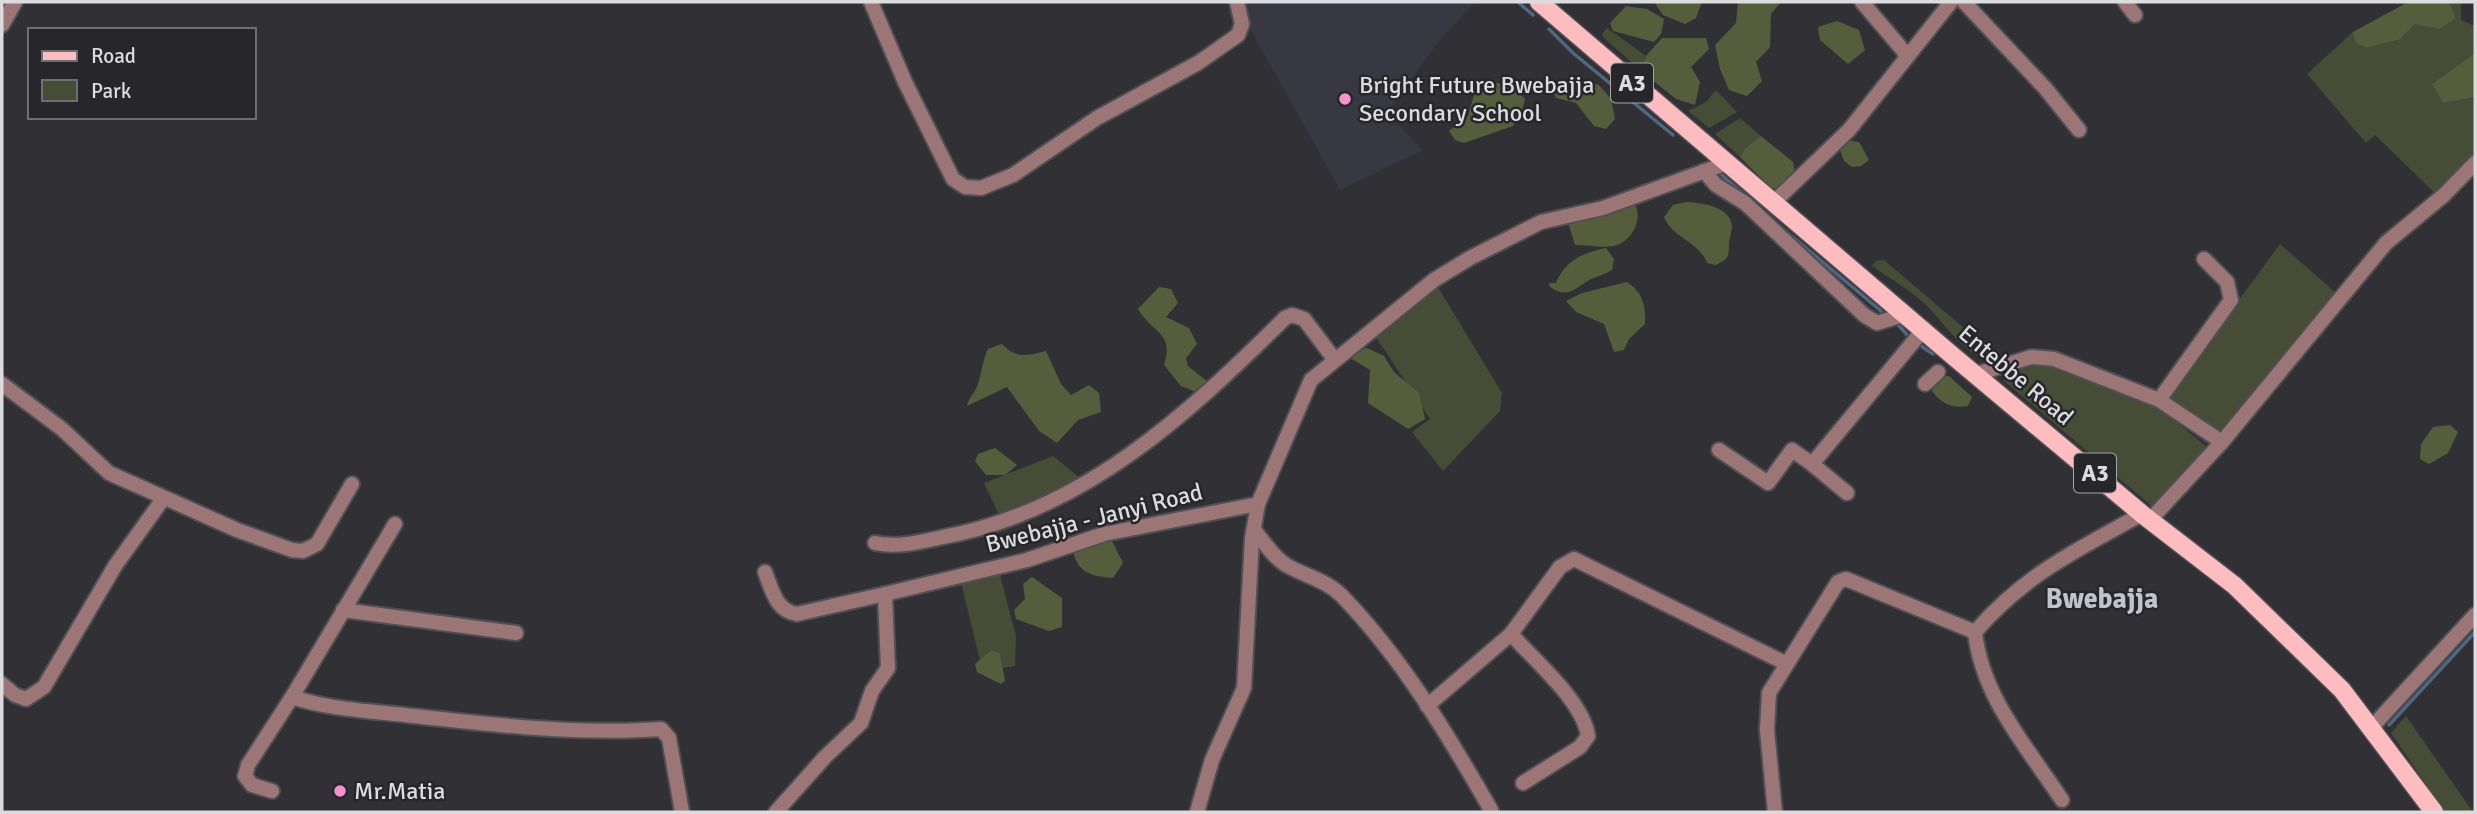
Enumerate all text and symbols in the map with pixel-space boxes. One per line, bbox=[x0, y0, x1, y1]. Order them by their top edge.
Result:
legend bbox=[28, 28, 256, 119]
text: Road bbox=[91, 43, 136, 69]
road number: A3 bbox=[1611, 64, 1653, 102]
place label: Bright Future Bwebajja Secondary School bbox=[1359, 70, 1594, 128]
text: Park bbox=[91, 78, 132, 104]
marker: Bright Future Bwebajja Secondary School bbox=[1337, 91, 1353, 107]
street label: Entebbe Road bbox=[1952, 318, 2080, 432]
road number: A3 bbox=[2074, 453, 2116, 492]
street label: Bwebajja - Janyi Road bbox=[983, 477, 1205, 559]
district label: Bwebajja bbox=[2046, 582, 2158, 616]
place label: Mr.Matia bbox=[354, 776, 445, 806]
marker: Mr.Matia bbox=[332, 783, 348, 799]

